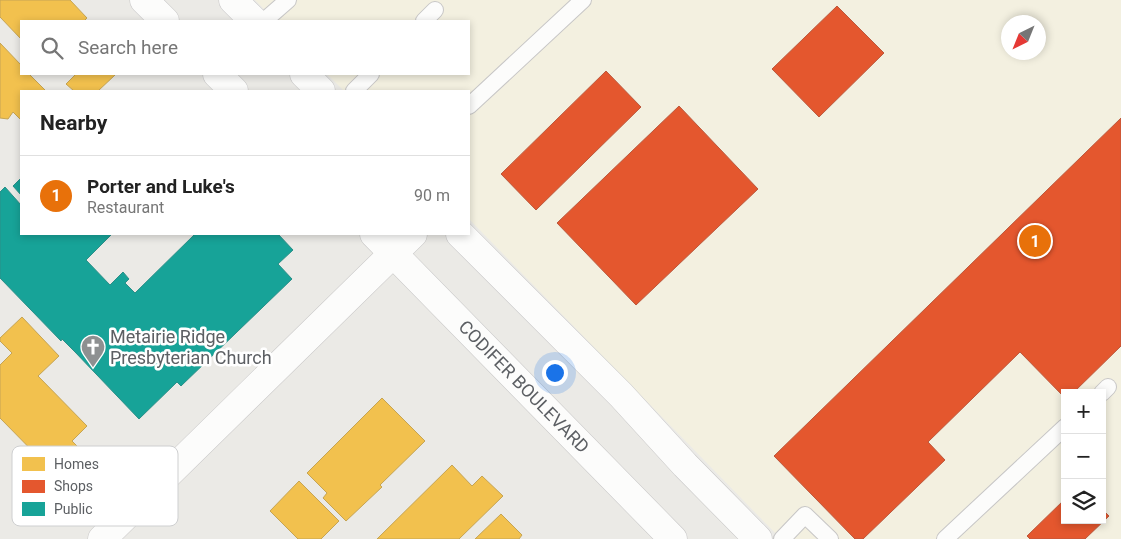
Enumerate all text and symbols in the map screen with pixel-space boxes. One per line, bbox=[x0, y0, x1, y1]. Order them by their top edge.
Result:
north arrow bbox=[1001, 15, 1046, 60]
search box bbox=[20, 20, 470, 75]
icon: search bbox=[38, 34, 66, 62]
text: Search here bbox=[78, 36, 178, 59]
text: Nearby bbox=[40, 111, 107, 135]
text: Porter and Luke's bbox=[87, 175, 235, 198]
text: 1 bbox=[51, 186, 61, 205]
text: 90 m bbox=[414, 186, 450, 205]
text: Restaurant bbox=[87, 198, 164, 217]
pin: 1 bbox=[1019, 222, 1051, 260]
street label: CODIFER BOULEVARD bbox=[455, 316, 594, 457]
place label: Metairie Ridge Presbyterian Church bbox=[110, 326, 272, 368]
church icon: Metairie Ridge Presbyterian Church bbox=[80, 334, 106, 368]
your location bbox=[542, 360, 568, 386]
map controls bbox=[1061, 389, 1106, 524]
button: + bbox=[1061, 389, 1106, 434]
button: − bbox=[1061, 434, 1106, 479]
legend bbox=[12, 446, 178, 526]
text: Homes bbox=[54, 456, 99, 472]
text: Shops bbox=[54, 478, 93, 494]
button: layers bbox=[1061, 479, 1106, 524]
text: Public bbox=[54, 501, 93, 517]

